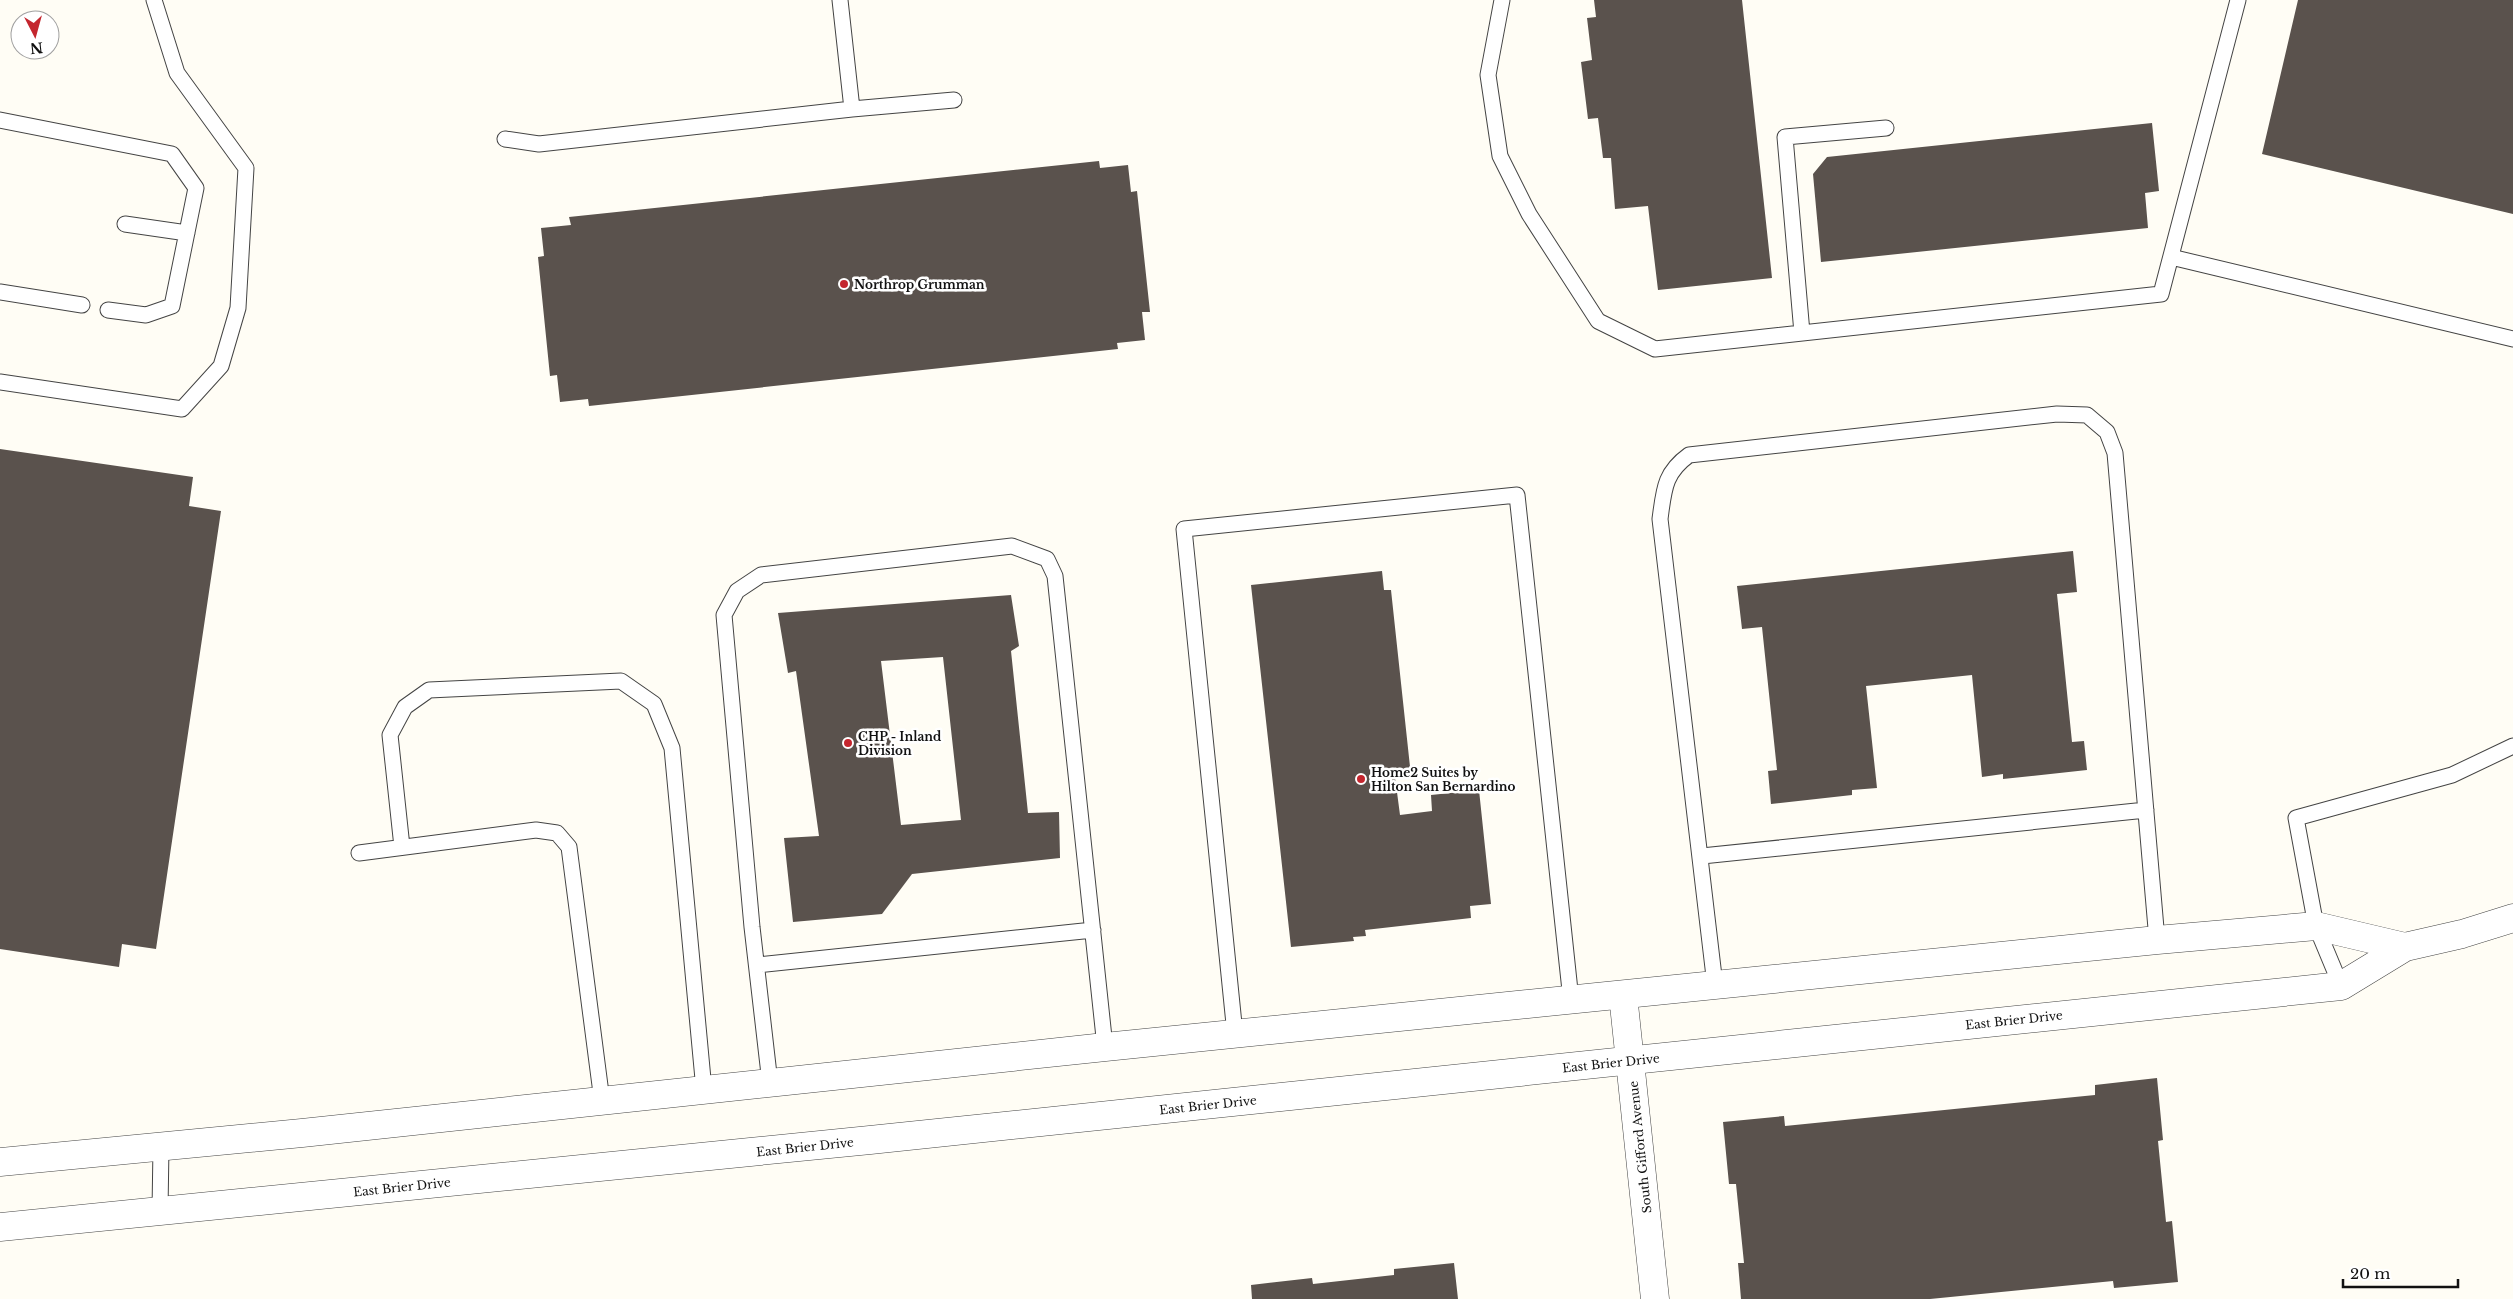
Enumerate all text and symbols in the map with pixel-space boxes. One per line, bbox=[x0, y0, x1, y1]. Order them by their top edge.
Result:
north arrow bbox=[10, 10, 60, 60]
text: N bbox=[29, 38, 44, 58]
place label: Northrop Grumman bbox=[854, 277, 985, 292]
marker: Northrop Grumman bbox=[838, 278, 850, 290]
place label: CHP - Inland Division bbox=[858, 729, 942, 758]
marker: CHP - Inland Division bbox=[842, 737, 854, 749]
place label: Home2 Suites by Hilton San Bernardino bbox=[1371, 765, 1516, 794]
marker: Home2 Suites by Hilton San Bernardino bbox=[1355, 773, 1367, 785]
street label: East Brier Drive bbox=[1965, 1007, 2064, 1033]
street label: East Brier Drive bbox=[1562, 1050, 1661, 1076]
street label: South Gifford Avenue bbox=[1626, 1080, 1654, 1214]
street label: East Brier Drive bbox=[1159, 1092, 1258, 1118]
street label: East Brier Drive bbox=[756, 1134, 855, 1160]
street label: East Brier Drive bbox=[353, 1174, 452, 1200]
scale bar bbox=[2343, 1256, 2458, 1288]
text: 20 m bbox=[2350, 1264, 2390, 1283]

